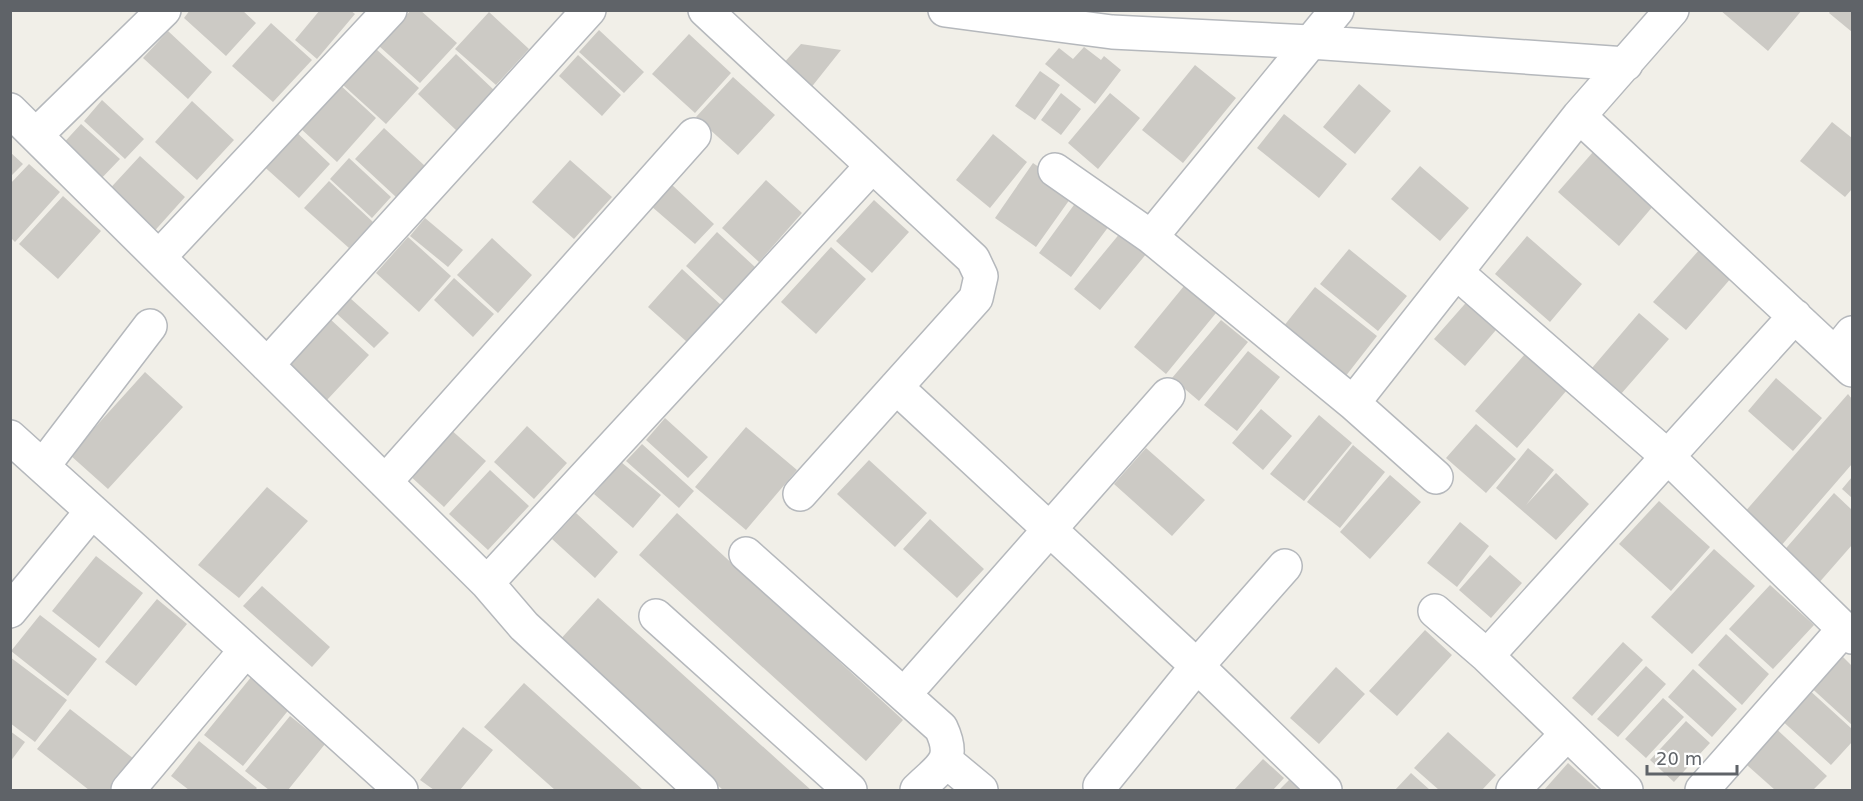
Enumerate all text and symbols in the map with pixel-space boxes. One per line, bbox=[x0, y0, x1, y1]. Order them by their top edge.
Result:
scale bar bbox=[1647, 738, 1737, 776]
text: 20 m bbox=[1656, 748, 1702, 769]

